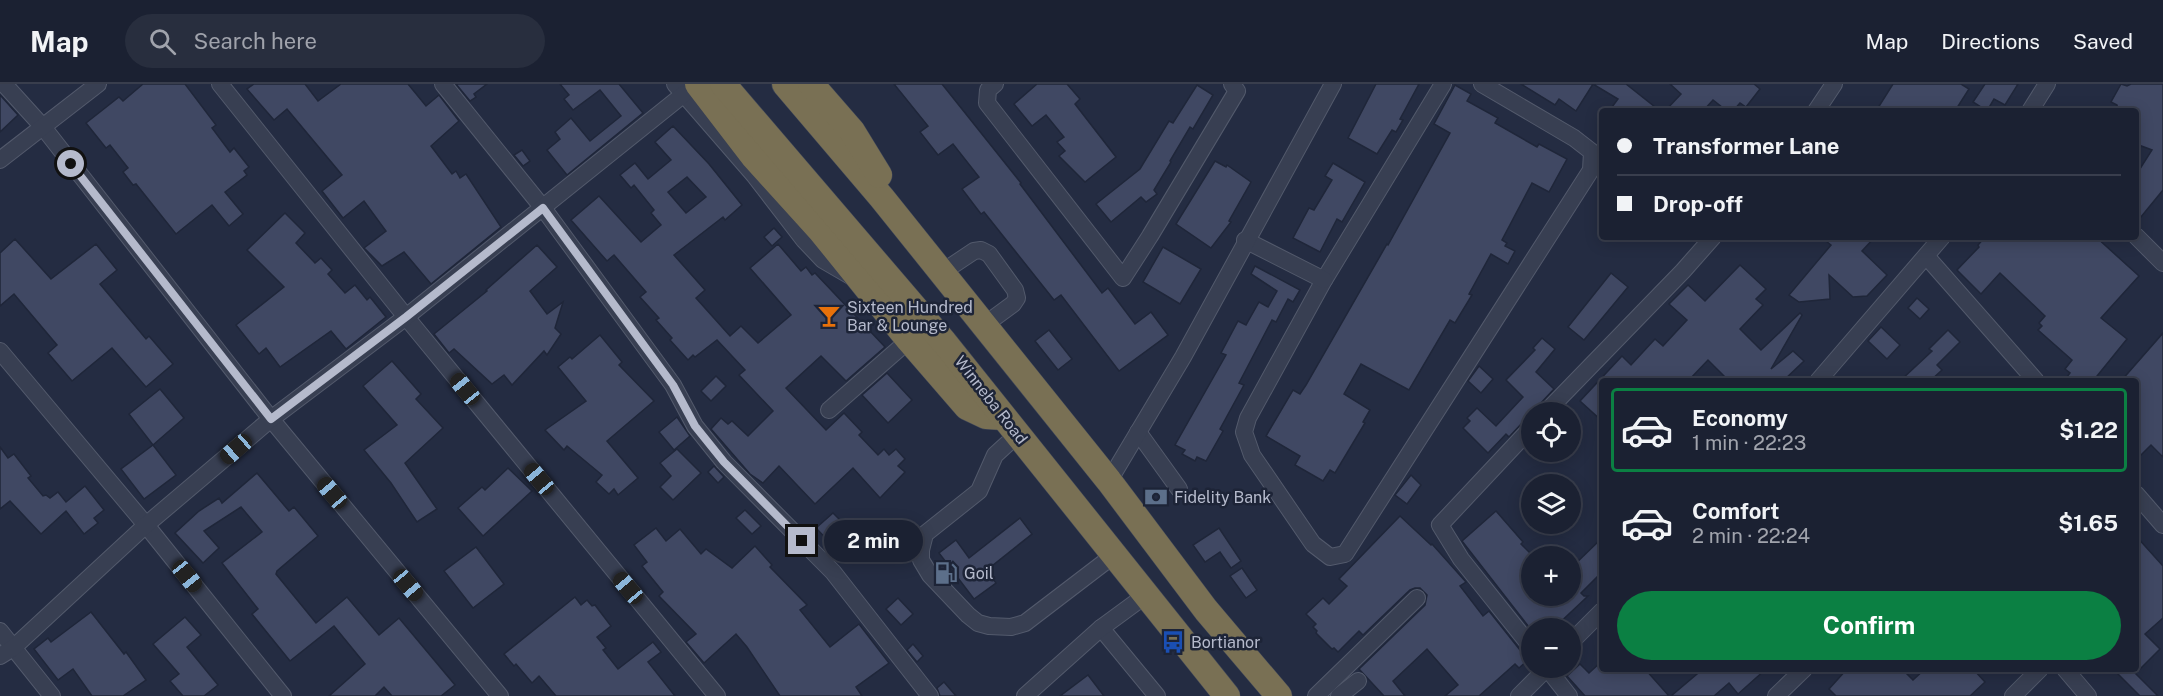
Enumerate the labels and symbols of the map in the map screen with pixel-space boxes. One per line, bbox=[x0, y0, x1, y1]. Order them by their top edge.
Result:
route start bbox=[57, 150, 84, 177]
place label: Sixteen Hundred Bar & Lounge bbox=[847, 298, 973, 335]
bar icon: Sixteen Hundred Bar & Lounge bbox=[816, 303, 842, 329]
street label: Winneba Road bbox=[951, 352, 1031, 448]
car bbox=[447, 369, 483, 409]
car bbox=[217, 430, 255, 468]
car bbox=[521, 459, 557, 499]
car bbox=[314, 473, 350, 513]
bank icon: Fidelity Bank bbox=[1143, 484, 1169, 510]
place label: Fidelity Bank bbox=[1174, 488, 1271, 507]
callout: 2 min bbox=[823, 520, 922, 562]
route end bbox=[788, 527, 815, 554]
car bbox=[169, 556, 205, 596]
fuel station icon: Goil bbox=[933, 560, 959, 586]
place label: Goil bbox=[964, 564, 994, 583]
car bbox=[390, 565, 426, 605]
car bbox=[610, 568, 646, 608]
bus stop icon: Bortianor bbox=[1160, 629, 1186, 655]
place label: Bortianor bbox=[1191, 633, 1260, 652]

